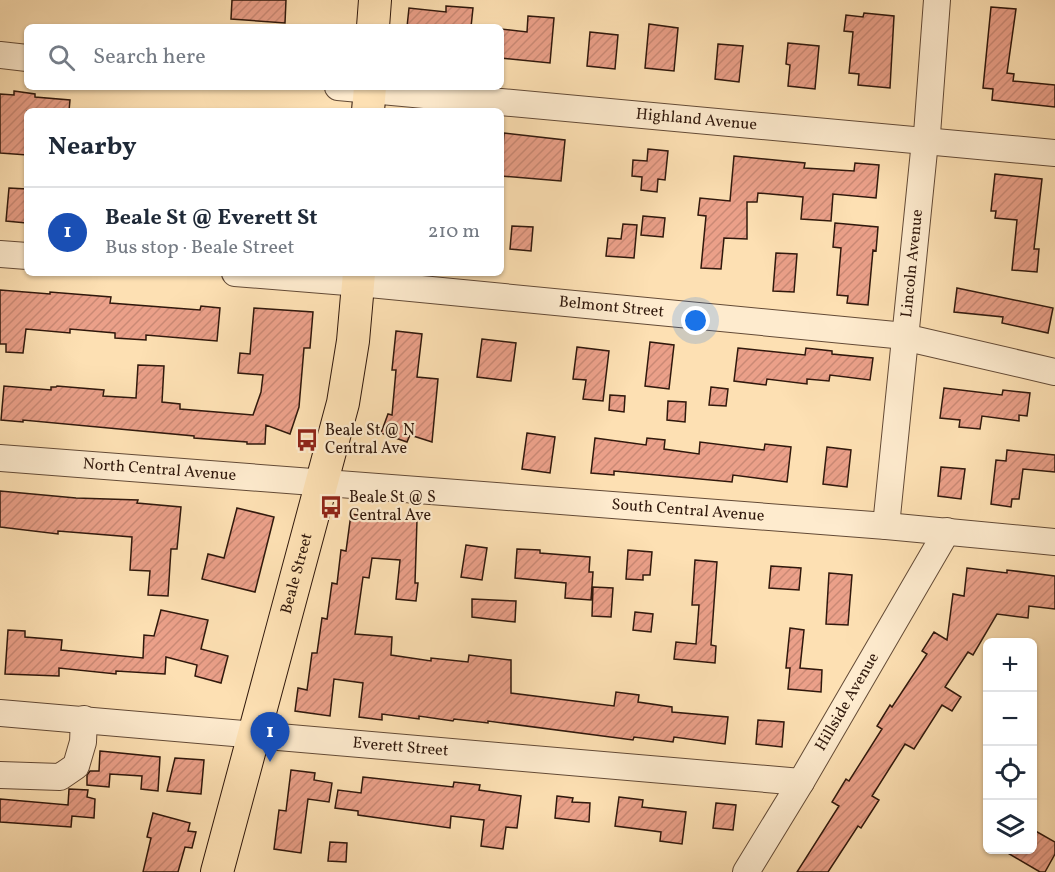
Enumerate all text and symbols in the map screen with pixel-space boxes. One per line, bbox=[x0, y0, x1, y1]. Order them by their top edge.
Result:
search box bbox=[24, 24, 504, 90]
icon: search bbox=[45, 41, 78, 74]
text: Search here bbox=[93, 42, 206, 73]
street label: Highland Avenue bbox=[635, 103, 758, 137]
text: Nearby bbox=[48, 129, 137, 165]
text: Beale St @ Everett St bbox=[105, 203, 317, 234]
street label: Lincoln Avenue bbox=[896, 208, 929, 319]
text: 1 bbox=[63, 218, 72, 246]
text: 210 m bbox=[428, 218, 480, 246]
text: Bus stop · Beale Street bbox=[105, 234, 294, 262]
street label: Belmont Street bbox=[558, 291, 665, 324]
your location bbox=[681, 306, 710, 335]
place label: Beale St @ N Central Ave bbox=[325, 420, 415, 460]
bus stop icon: Beale St @ N Central Ave bbox=[294, 427, 320, 453]
street label: North Central Avenue bbox=[82, 453, 237, 487]
place label: Beale St @ S Central Ave bbox=[349, 487, 436, 527]
bus stop icon: Beale St @ S Central Ave bbox=[318, 494, 344, 520]
street label: South Central Avenue bbox=[611, 494, 765, 528]
street label: Beale Street bbox=[276, 530, 319, 617]
map controls bbox=[983, 638, 1037, 854]
button: + bbox=[983, 638, 1037, 692]
street label: Hillside Avenue bbox=[810, 649, 885, 755]
button: − bbox=[983, 692, 1037, 746]
pin: 1 bbox=[250, 712, 290, 762]
street label: Everett Street bbox=[352, 732, 450, 763]
button: locate bbox=[983, 746, 1037, 800]
button: layers bbox=[983, 800, 1037, 854]

